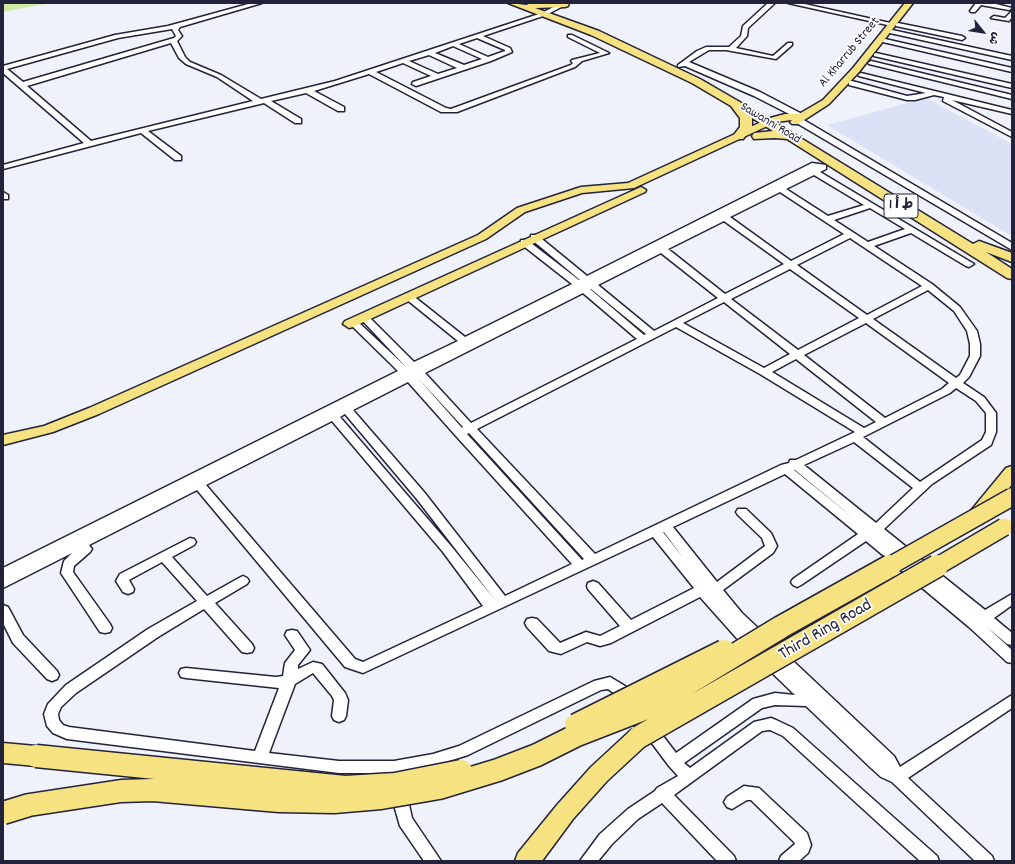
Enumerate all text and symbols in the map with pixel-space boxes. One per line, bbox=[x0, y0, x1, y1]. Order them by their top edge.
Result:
north arrow bbox=[963, 12, 1003, 52]
street label: Al Kharrub Street bbox=[816, 15, 884, 91]
text: ش bbox=[983, 29, 1003, 47]
street label: Sawanni Road bbox=[737, 100, 803, 148]
road number: ط أ 1 bbox=[884, 194, 918, 218]
street label: Third Ring Road bbox=[776, 596, 876, 666]

